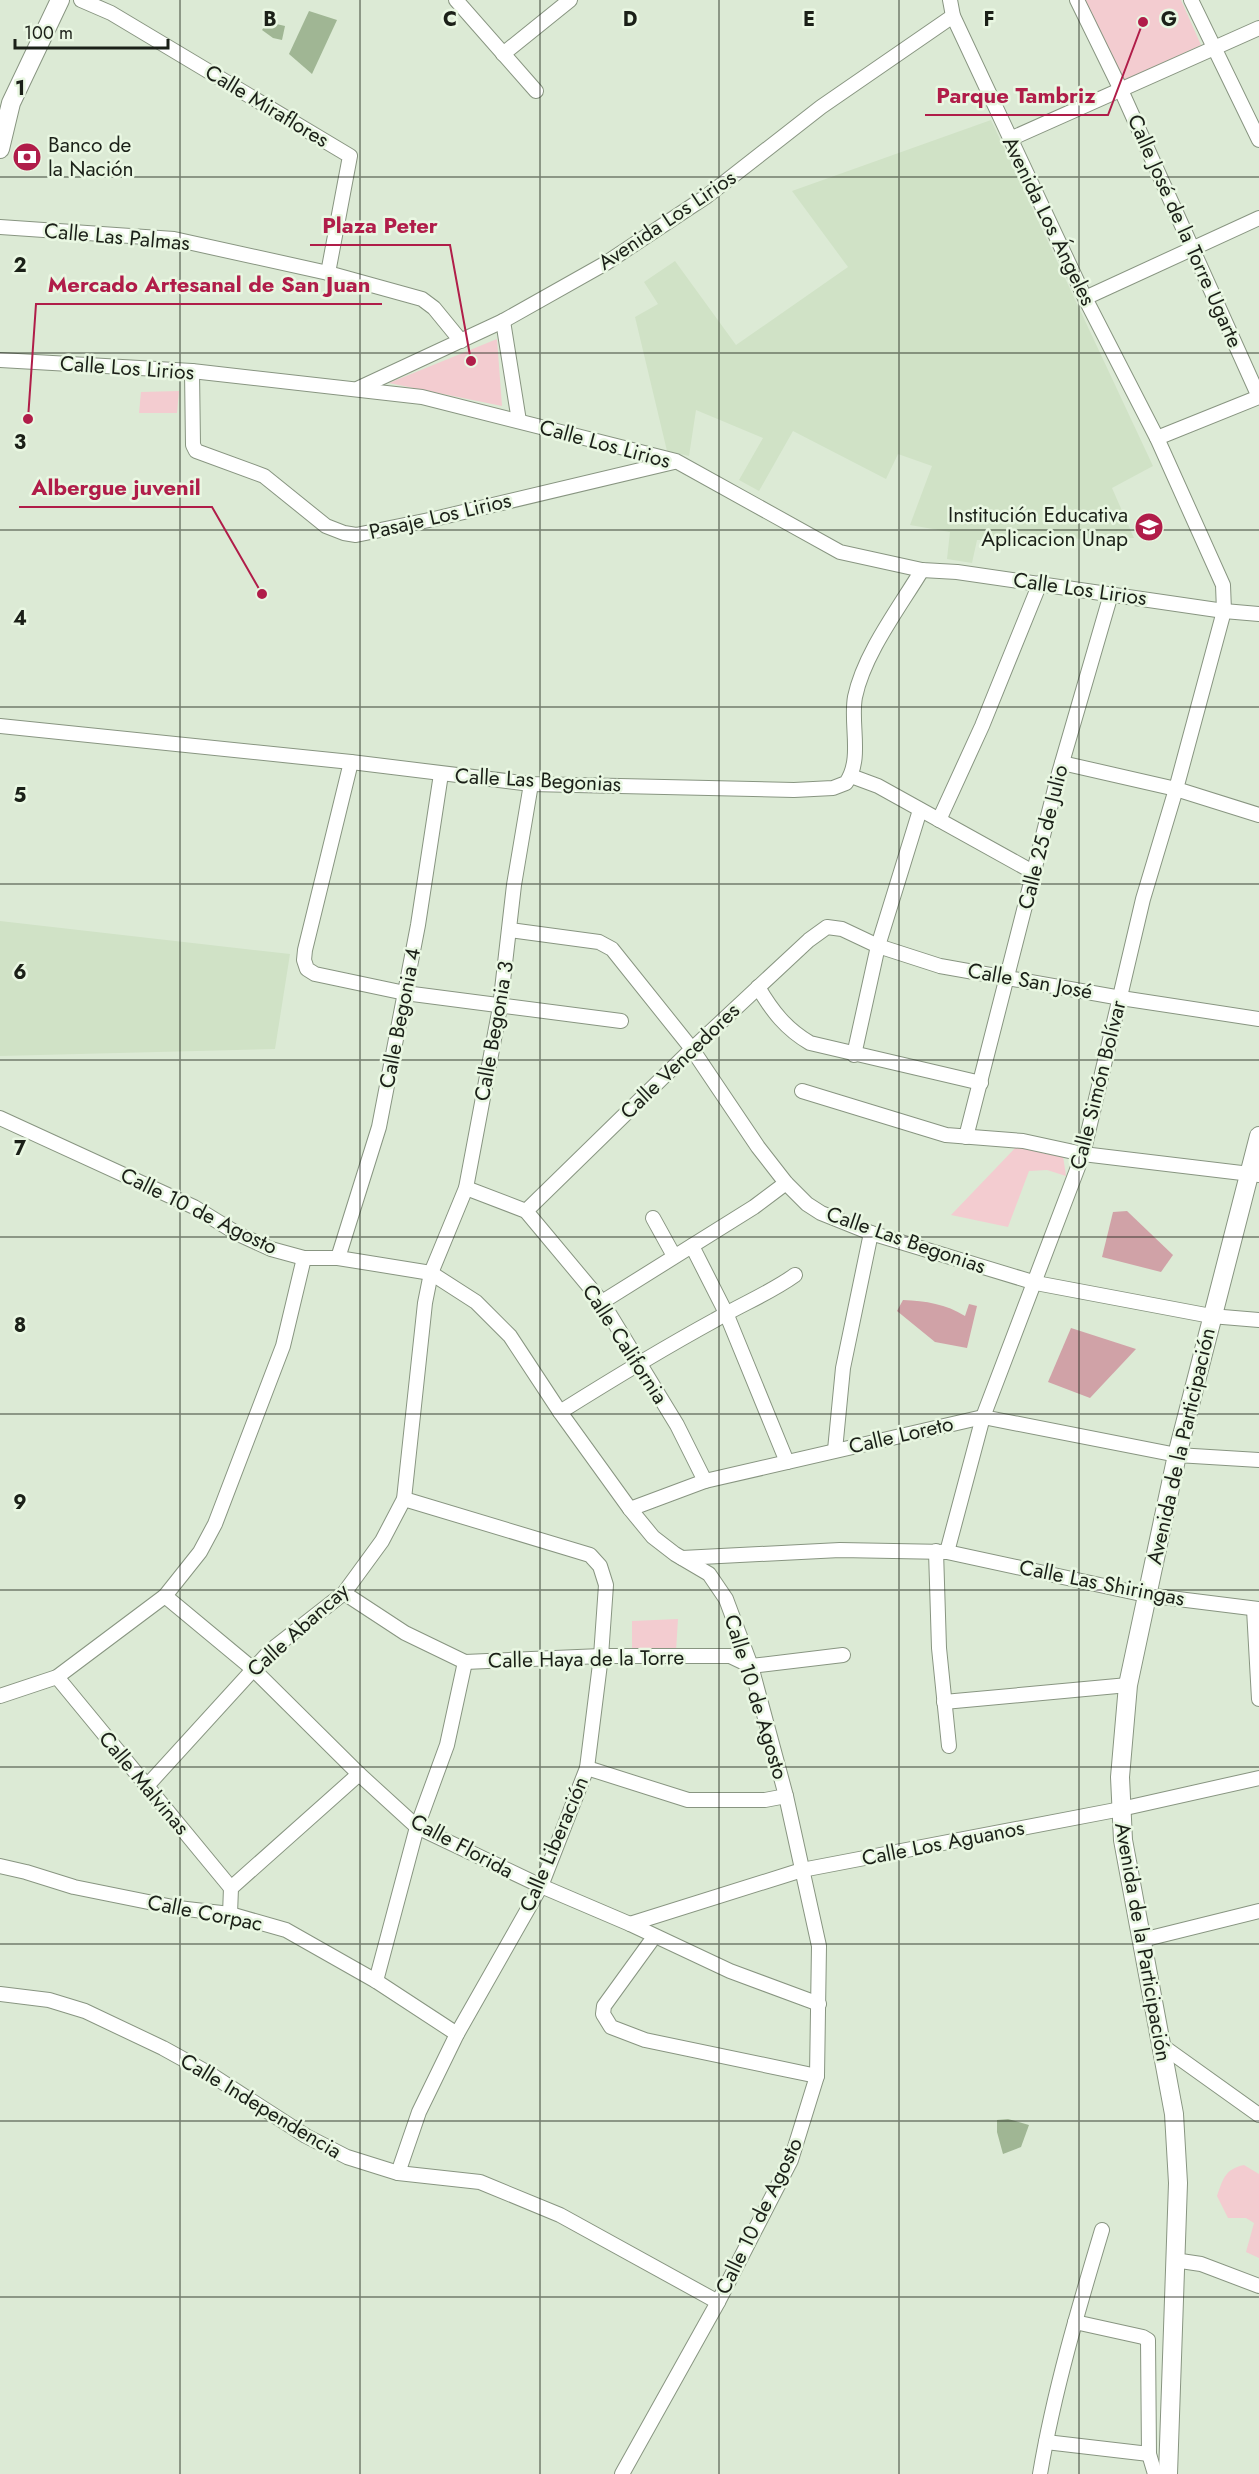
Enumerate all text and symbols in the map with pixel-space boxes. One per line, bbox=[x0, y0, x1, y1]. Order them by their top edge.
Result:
text: B bbox=[263, 5, 277, 34]
text: C bbox=[443, 5, 457, 34]
text: D bbox=[623, 5, 637, 34]
text: E bbox=[803, 5, 815, 34]
text: F bbox=[983, 5, 995, 34]
text: G bbox=[1161, 5, 1177, 34]
scale bar bbox=[15, 12, 168, 50]
text: 100 m bbox=[24, 20, 73, 46]
street label: Calle Miraflores bbox=[199, 57, 335, 155]
text: 1 bbox=[15, 74, 25, 103]
callout: Parque Tambriz bbox=[925, 75, 1108, 115]
text: Parque Tambriz bbox=[936, 79, 1096, 111]
street label: Calle José de la Torre Ugarte bbox=[1120, 110, 1250, 352]
place label: Banco de la Nación bbox=[48, 130, 134, 184]
street label: Avenida Los Ángeles bbox=[995, 131, 1103, 311]
bank icon: Banco de la Nación bbox=[11, 141, 43, 173]
street label: Avenida Los Lirios bbox=[592, 163, 742, 277]
callout: Plaza Peter bbox=[310, 205, 450, 245]
text: Plaza Peter bbox=[322, 209, 438, 241]
street label: Calle Las Palmas bbox=[43, 216, 191, 258]
text: 2 bbox=[13, 251, 27, 280]
callout: Mercado Artesanal de San Juan bbox=[36, 264, 382, 304]
text: Mercado Artesanal de San Juan bbox=[48, 268, 370, 300]
street label: Calle Los Lirios bbox=[59, 348, 195, 388]
street label: Calle Los Lirios bbox=[536, 412, 674, 476]
text: 3 bbox=[14, 428, 26, 457]
callout: Albergue juvenil bbox=[19, 467, 212, 507]
text: Albergue juvenil bbox=[30, 471, 201, 503]
street label: Pasaje Los Lirios bbox=[366, 485, 514, 547]
place label: Institución Educativa Aplicacion Unap bbox=[948, 500, 1128, 554]
school or university icon: Institución Educativa Aplicacion Unap bbox=[1133, 511, 1165, 543]
street label: Calle Los Lirios bbox=[1011, 565, 1149, 613]
text: 4 bbox=[13, 604, 27, 633]
street label: Calle Las Begonias bbox=[454, 761, 622, 799]
street label: Calle 25 de Julio bbox=[1011, 761, 1075, 913]
text: 5 bbox=[14, 781, 27, 810]
street label: Calle Begonia 4 bbox=[372, 945, 428, 1091]
street label: Calle San José bbox=[965, 955, 1095, 1007]
text: 6 bbox=[13, 958, 27, 987]
street label: Calle Begonia 3 bbox=[467, 959, 521, 1103]
street label: Calle Vencedores bbox=[614, 996, 746, 1126]
street label: Calle Simón Bolívar bbox=[1062, 996, 1134, 1173]
text: 7 bbox=[14, 1134, 27, 1163]
street label: Calle 10 de Agosto bbox=[116, 1160, 282, 1262]
street label: Calle Las Begonias bbox=[822, 1199, 990, 1281]
street label: Calle California bbox=[575, 1278, 675, 1410]
text: 8 bbox=[14, 1311, 26, 1340]
street label: Avenida de la Participación bbox=[1139, 1325, 1223, 1567]
street label: Calle Loreto bbox=[846, 1408, 956, 1462]
text: 9 bbox=[13, 1488, 27, 1517]
street label: Calle Las Shiringas bbox=[1017, 1552, 1187, 1614]
street label: Calle Abancay bbox=[241, 1576, 356, 1684]
street label: Calle 10 de Agosto bbox=[717, 1611, 795, 1783]
street label: Calle Haya de la Torre bbox=[488, 1642, 685, 1676]
street label: Calle Malvinas bbox=[92, 1725, 196, 1841]
street label: Calle Liberación bbox=[512, 1772, 596, 1916]
street label: Calle Florida bbox=[405, 1806, 519, 1886]
street label: Calle Los Aguanos bbox=[859, 1813, 1027, 1873]
street label: Avenida de la Participación bbox=[1107, 1820, 1179, 2064]
street label: Calle Corpac bbox=[145, 1887, 265, 1939]
street label: Calle Independencia bbox=[175, 2046, 347, 2166]
street label: Calle 10 de Agosto bbox=[708, 2133, 810, 2299]

